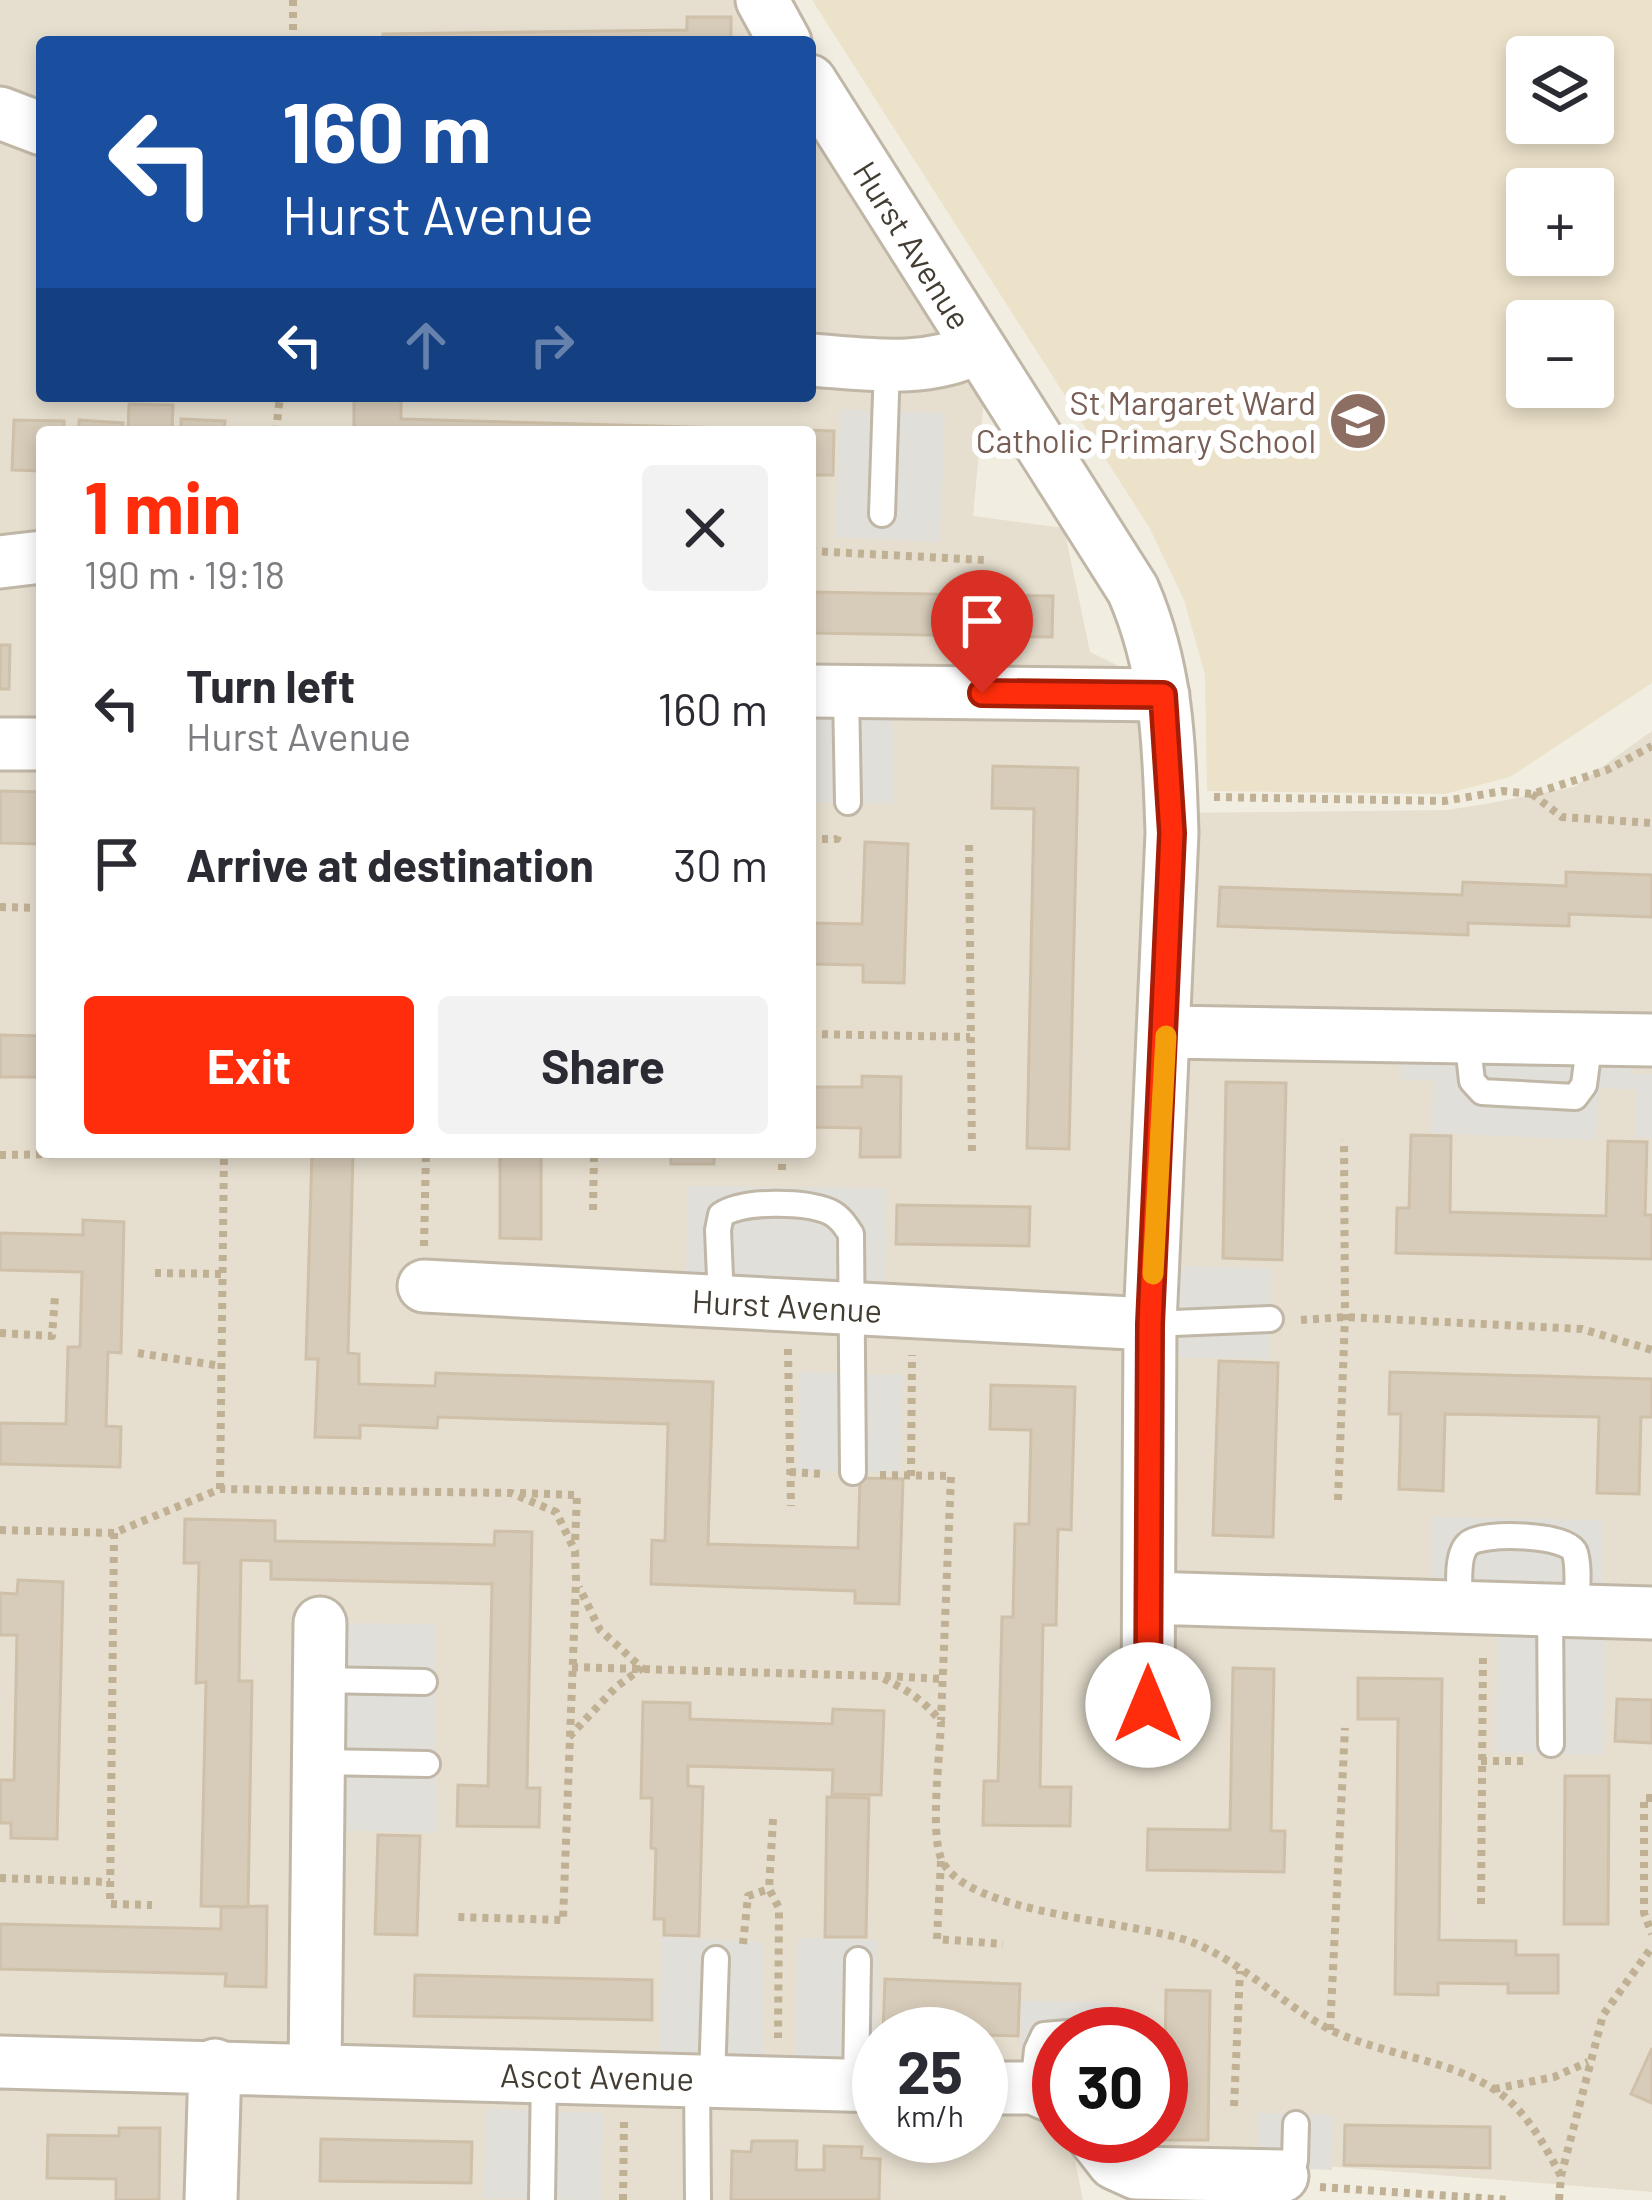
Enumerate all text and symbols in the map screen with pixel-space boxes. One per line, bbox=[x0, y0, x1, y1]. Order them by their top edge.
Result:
map controls bbox=[1506, 36, 1614, 408]
button: layers bbox=[1506, 36, 1614, 144]
text: 160 m bbox=[282, 79, 492, 180]
icon: left bbox=[84, 84, 240, 240]
street label: Hurst Avenue bbox=[846, 154, 980, 336]
button: + bbox=[1506, 168, 1614, 276]
text: Hurst Avenue bbox=[282, 181, 594, 246]
button: − bbox=[1506, 300, 1614, 408]
icon: left bbox=[267, 312, 333, 378]
icon: ahead bbox=[393, 312, 459, 378]
icon: right bbox=[519, 312, 585, 378]
place label: St Margaret Ward Catholic Primary School bbox=[976, 382, 1316, 460]
school or university icon: St Margaret Ward Catholic Primary School bbox=[1327, 390, 1389, 452]
text: 1 min bbox=[84, 462, 242, 548]
button: close bbox=[642, 465, 768, 591]
text: 190 m · 19:18 bbox=[84, 550, 285, 597]
pin bbox=[931, 570, 1033, 693]
icon: arrive bbox=[949, 588, 1015, 654]
text: Turn left bbox=[186, 658, 355, 712]
icon: left bbox=[84, 675, 150, 741]
text: 160 m bbox=[657, 681, 768, 735]
text: Hurst Avenue bbox=[186, 712, 411, 759]
icon: arrive bbox=[84, 831, 150, 897]
text: Arrive at destination bbox=[186, 837, 594, 891]
text: 30 m bbox=[673, 837, 768, 891]
button: Exit bbox=[84, 996, 414, 1134]
button: Share bbox=[438, 996, 768, 1134]
street label: Hurst Avenue bbox=[691, 1280, 883, 1330]
position arrow bbox=[1085, 1642, 1211, 1768]
speed limit sign: 30 bbox=[1032, 2007, 1188, 2163]
text: 25 bbox=[897, 2034, 963, 2106]
street label: Ascot Avenue bbox=[500, 2054, 694, 2098]
text: km/h bbox=[896, 2097, 964, 2133]

